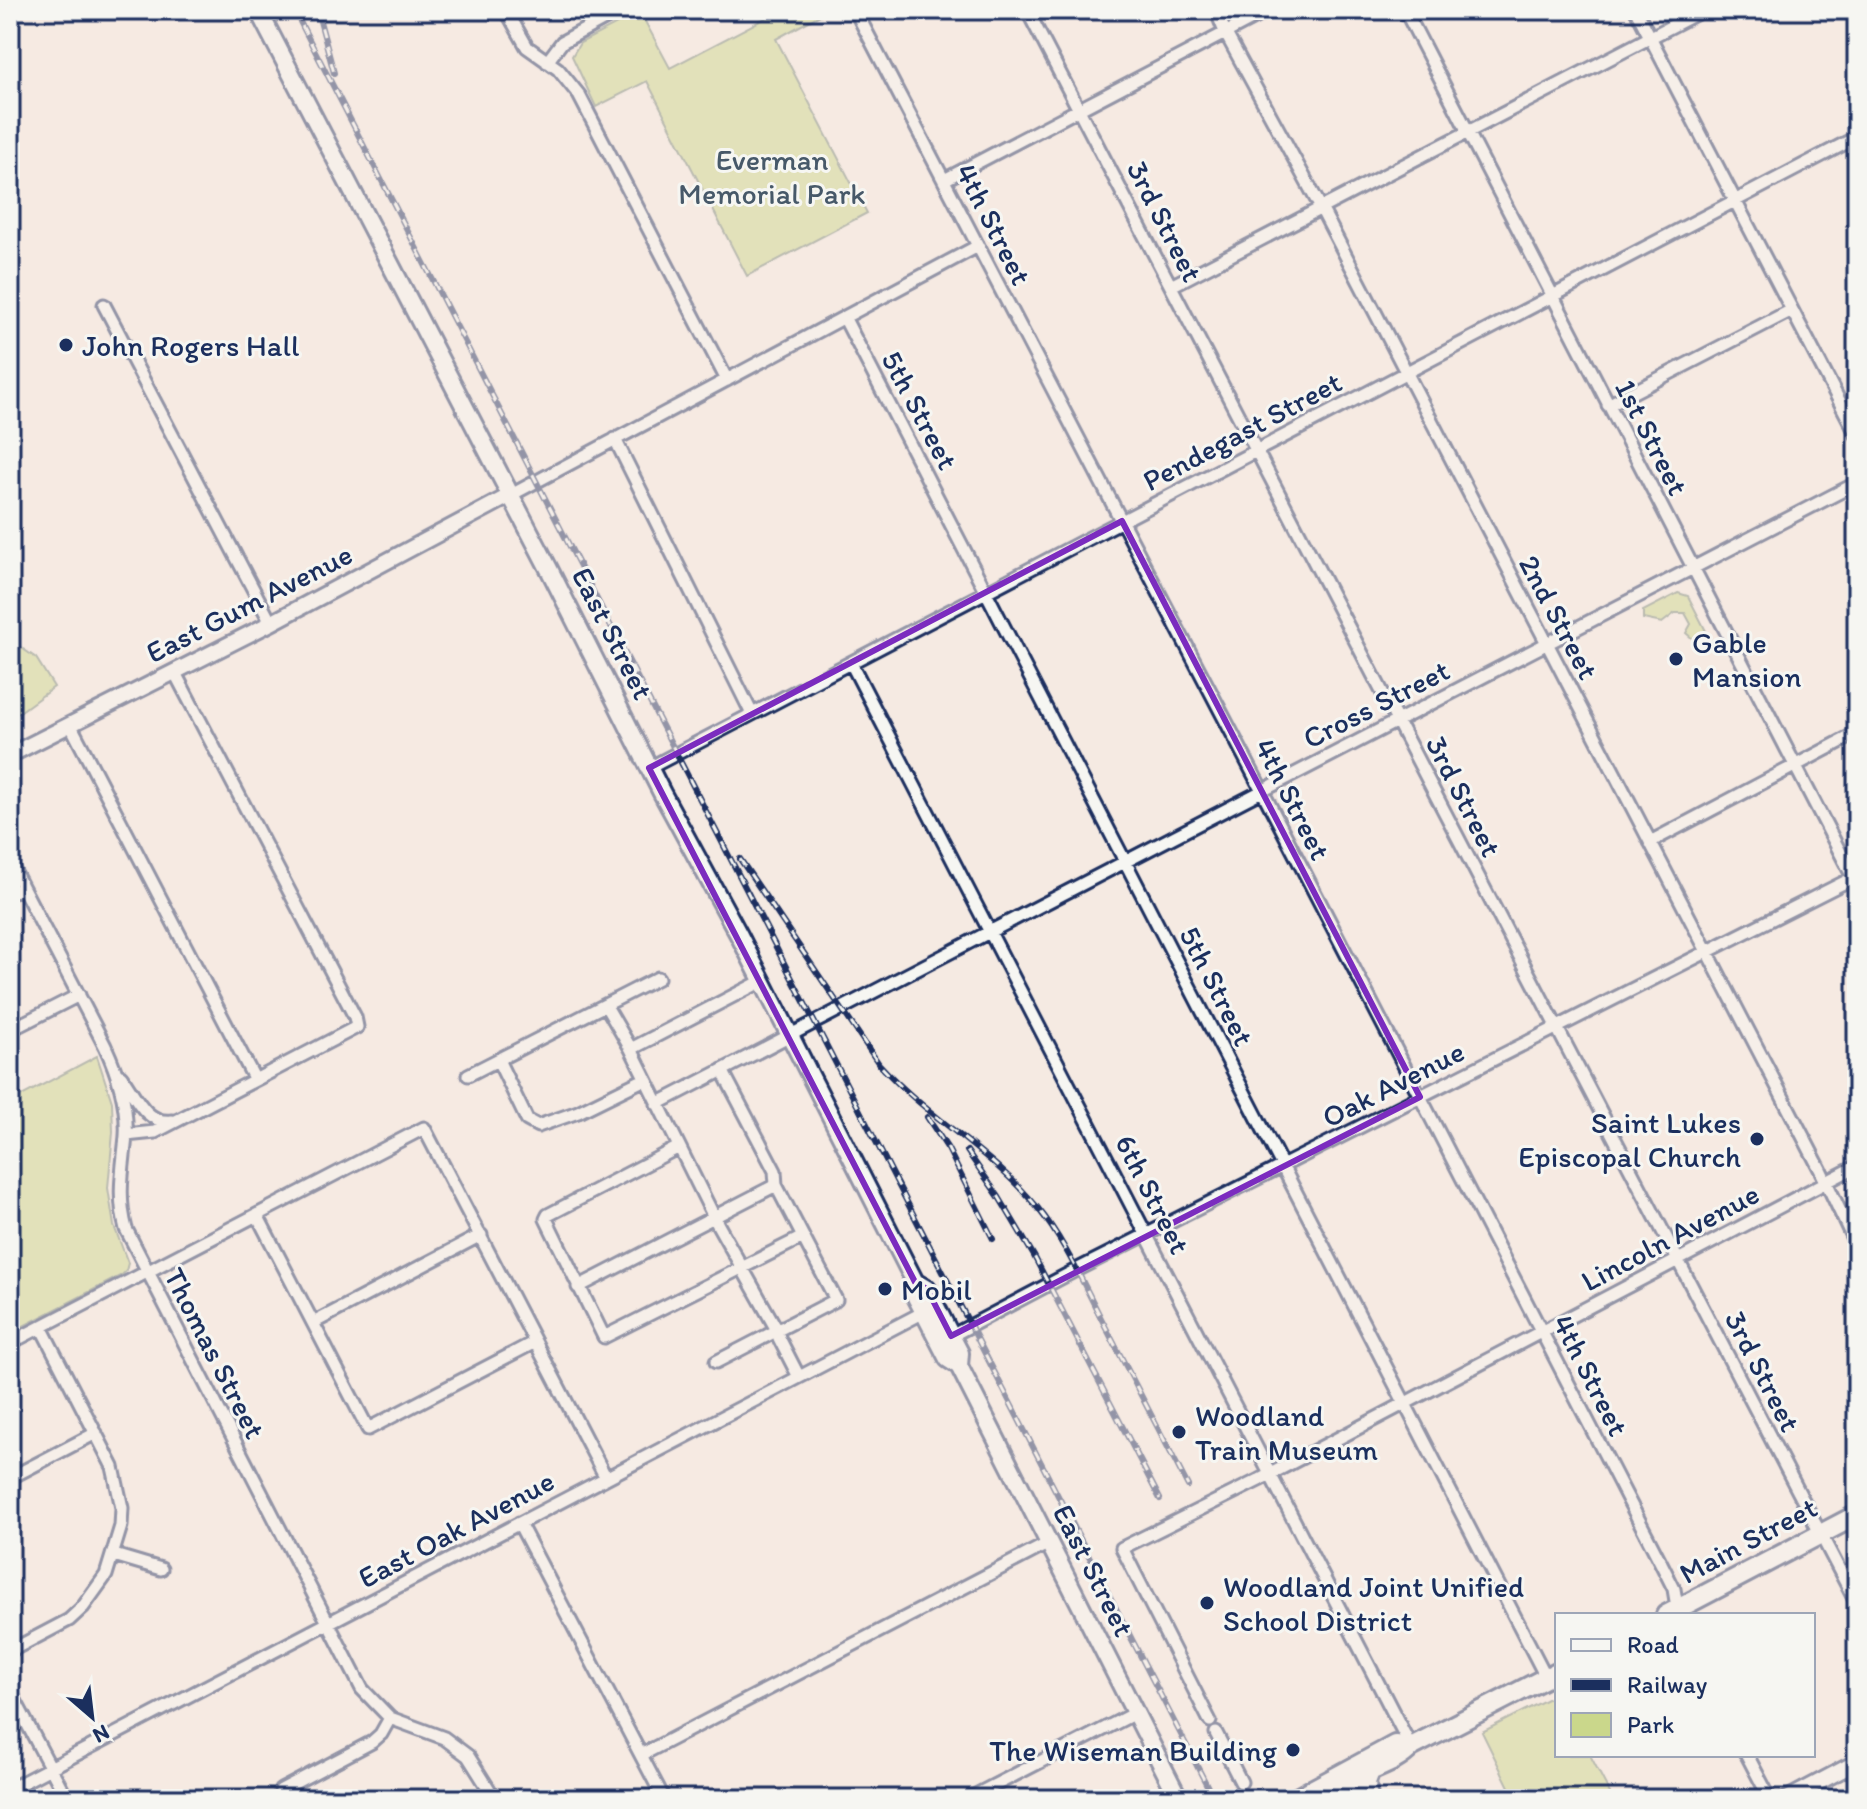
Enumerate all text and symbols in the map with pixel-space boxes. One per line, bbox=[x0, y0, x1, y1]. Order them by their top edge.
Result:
park label: Everman Memorial Park bbox=[678, 141, 866, 212]
street label: 3rd Street bbox=[1119, 154, 1211, 288]
street label: 4th Street bbox=[948, 157, 1040, 291]
place label: John Rogers Hall bbox=[82, 327, 300, 364]
marker: John Rogers Hall bbox=[57, 336, 75, 354]
street label: 5th Street bbox=[873, 344, 967, 476]
street label: Pendegast Street bbox=[1136, 363, 1348, 499]
street label: 1st Street bbox=[1607, 373, 1697, 501]
street label: East Gum Avenue bbox=[140, 535, 358, 671]
street label: 2nd Street bbox=[1511, 549, 1607, 685]
street label: East Street bbox=[564, 561, 662, 705]
place label: Gable Mansion bbox=[1692, 624, 1801, 695]
marker: Gable Mansion bbox=[1667, 650, 1685, 668]
street label: Cross Street bbox=[1297, 651, 1455, 757]
street label: 3rd Street bbox=[1418, 729, 1510, 863]
street label: 4th Street bbox=[1247, 732, 1339, 866]
street label: 5th Street bbox=[1171, 920, 1263, 1052]
street label: Oak Avenue bbox=[1316, 1032, 1470, 1136]
place label: Saint Lukes Episcopal Church bbox=[1518, 1104, 1741, 1175]
street label: 6th Street bbox=[1107, 1128, 1199, 1260]
marker: Saint Lukes Episcopal Church bbox=[1748, 1130, 1766, 1148]
street label: Lincoln Avenue bbox=[1575, 1175, 1765, 1299]
street label: Thomas Street bbox=[156, 1261, 274, 1445]
place label: Mobil bbox=[901, 1271, 972, 1308]
marker: Mobil bbox=[876, 1280, 894, 1298]
street label: 3rd Street bbox=[1717, 1304, 1809, 1438]
street label: 4th Street bbox=[1545, 1308, 1637, 1442]
place label: Woodland Train Museum bbox=[1195, 1397, 1378, 1468]
marker: Woodland Train Museum bbox=[1170, 1423, 1188, 1441]
street label: East Oak Avenue bbox=[352, 1462, 560, 1596]
street label: Main Street bbox=[1673, 1488, 1823, 1592]
street label: East Street bbox=[1045, 1498, 1143, 1642]
place label: Woodland Joint Unified School District bbox=[1223, 1568, 1524, 1639]
marker: Woodland Joint Unified School District bbox=[1198, 1594, 1216, 1612]
legend bbox=[1555, 1613, 1815, 1757]
text: Road bbox=[1627, 1630, 1679, 1659]
text: Railway bbox=[1627, 1670, 1708, 1699]
north arrow bbox=[52, 1677, 132, 1757]
text: Park bbox=[1627, 1710, 1674, 1739]
text: N bbox=[88, 1719, 114, 1750]
place label: The Wiseman Building bbox=[989, 1732, 1278, 1769]
marker: The Wiseman Building bbox=[1284, 1741, 1302, 1759]

